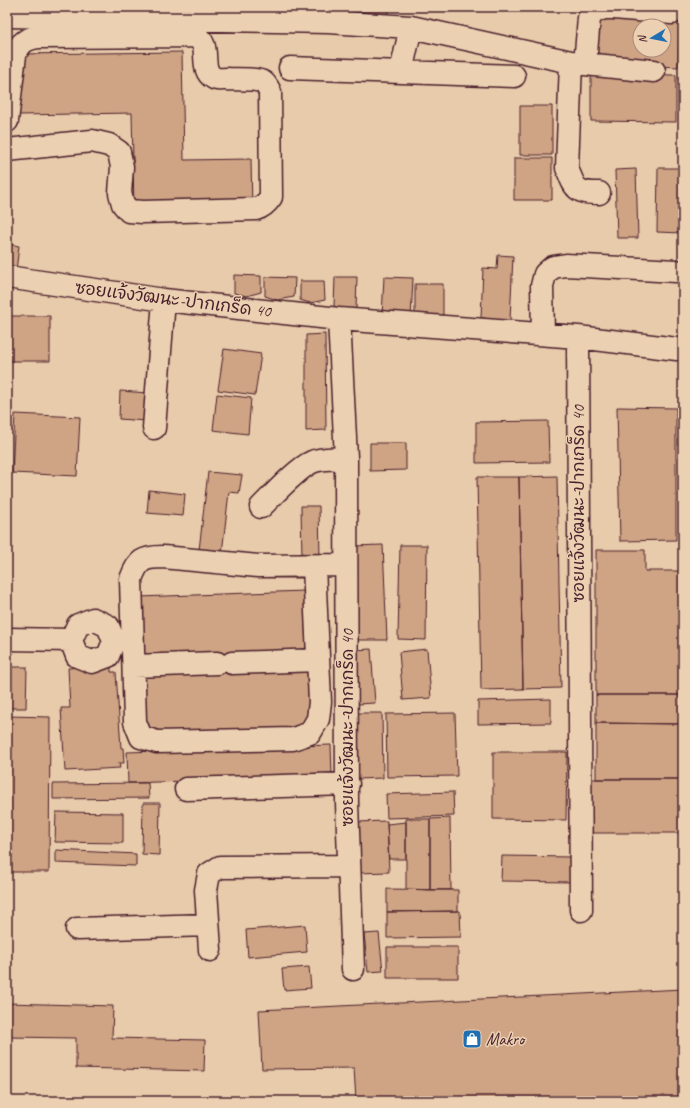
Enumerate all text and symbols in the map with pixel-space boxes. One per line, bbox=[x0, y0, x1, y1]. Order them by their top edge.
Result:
north arrow bbox=[632, 18, 672, 58]
text: N bbox=[634, 33, 650, 44]
street label: ซอยแจ้งวัฒนะ-ปากเกร็ด 40 bbox=[74, 276, 273, 322]
street label: ซอยแจ้งวัฒนะ-ปากเกร็ด 40 bbox=[567, 404, 589, 603]
street label: ซอยแจ้งวัฒนะ-ปากเกร็ด 40 bbox=[336, 628, 358, 827]
shop icon: Makro bbox=[461, 1028, 483, 1050]
place label: Makro bbox=[486, 1029, 526, 1050]

